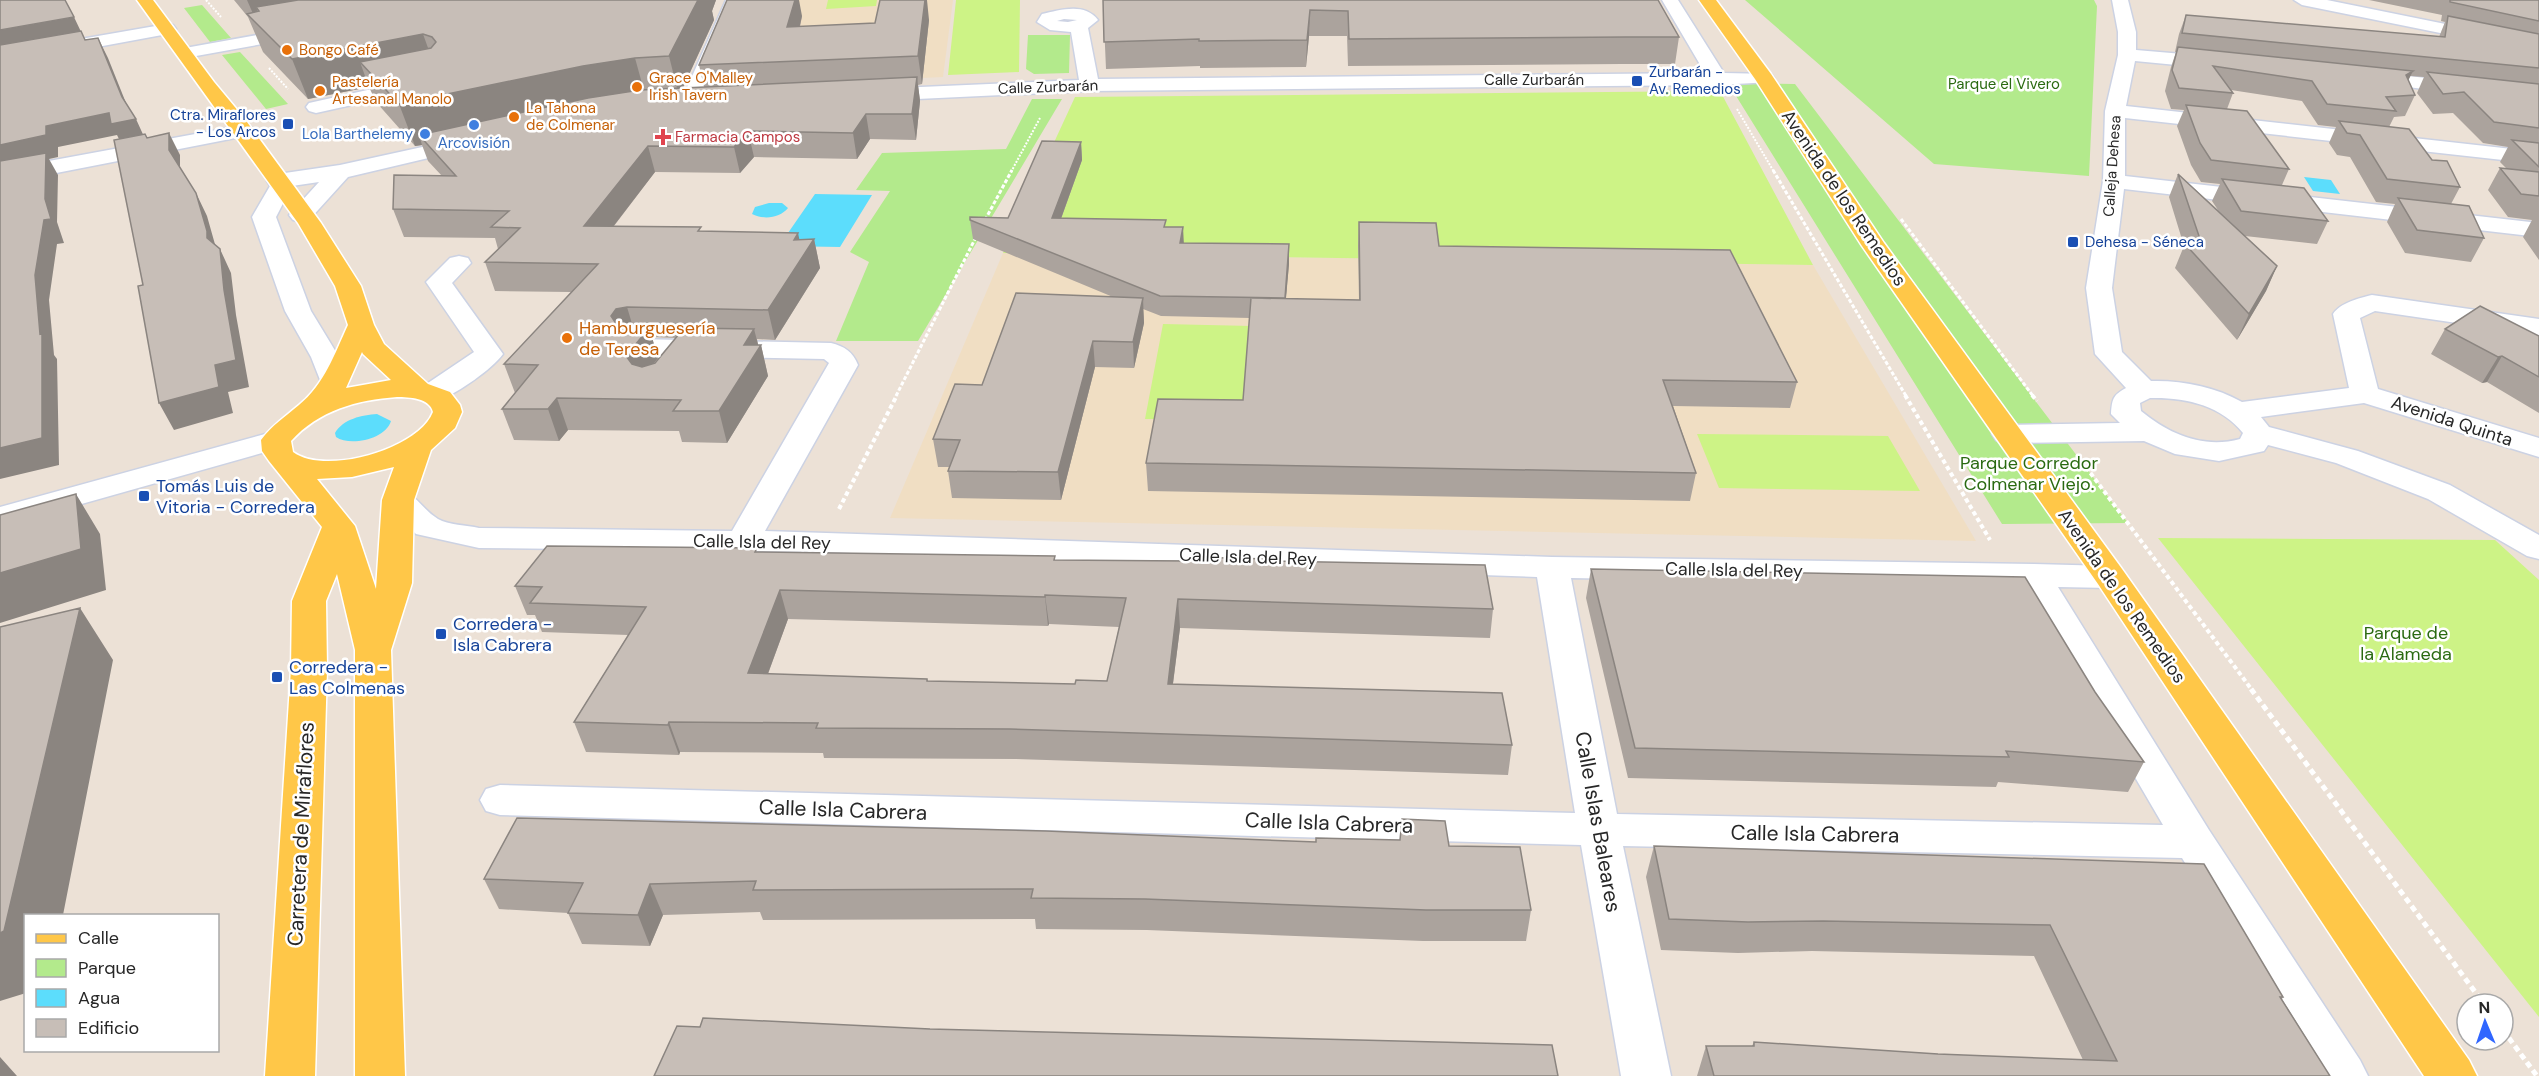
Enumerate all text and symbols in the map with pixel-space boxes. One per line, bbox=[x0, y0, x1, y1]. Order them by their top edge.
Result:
place label: Bongo Café bbox=[299, 40, 379, 60]
marker: Bongo Café bbox=[280, 43, 294, 57]
place label: Zurbarán - Av. Remedios bbox=[1649, 62, 1741, 99]
place label: Grace O'Malley Irish Tavern bbox=[649, 68, 754, 105]
street label: Calle Zurbarán bbox=[1484, 70, 1584, 90]
place label: Pastelería Artesanal Manolo bbox=[332, 72, 452, 109]
marker: Zurbarán - Av. Remedios bbox=[1630, 74, 1644, 88]
park label: Parque el Vivero bbox=[1948, 74, 2060, 94]
street label: Calle Zurbarán bbox=[998, 75, 1098, 99]
marker: Grace O'Malley Irish Tavern bbox=[630, 80, 644, 94]
marker: Pastelería Artesanal Manolo bbox=[313, 84, 327, 98]
place label: La Tahona de Colmenar bbox=[526, 98, 616, 135]
place label: Ctra. Miraflores - Los Arcos bbox=[170, 105, 276, 142]
street label: Avenida de los Remedios bbox=[1776, 105, 1912, 291]
marker: La Tahona de Colmenar bbox=[507, 110, 521, 124]
street label: Calleja Dehesa bbox=[2098, 115, 2126, 217]
marker: Ctra. Miraflores - Los Arcos bbox=[281, 117, 295, 131]
marker: Arcovisión bbox=[467, 118, 481, 132]
place label: Lola Barthelemy bbox=[302, 124, 414, 144]
marker: Lola Barthelemy bbox=[418, 127, 432, 141]
place label: Farmacia Campos bbox=[675, 127, 800, 147]
marker: Farmacia Campos bbox=[656, 130, 670, 144]
place label: Arcovisión bbox=[438, 133, 510, 153]
place label: Dehesa - Séneca bbox=[2085, 232, 2204, 252]
marker: Dehesa - Séneca bbox=[2066, 235, 2080, 249]
place label: Hamburguesería de Teresa bbox=[579, 316, 715, 361]
marker: Hamburguesería de Teresa bbox=[560, 331, 574, 345]
street label: Avenida Quinta bbox=[2388, 390, 2516, 452]
park label: Parque Corredor Colmenar Viejo. bbox=[1960, 451, 2098, 496]
place label: Tomás Luis de Vitoria - Corredera bbox=[156, 474, 315, 519]
marker: Tomás Luis de Vitoria - Corredera bbox=[137, 489, 151, 503]
street label: Avenida de los Remedios bbox=[2053, 504, 2191, 688]
street label: Calle Isla del Rey bbox=[693, 529, 831, 555]
street label: Calle Isla del Rey bbox=[1179, 543, 1317, 571]
street label: Calle Isla del Rey bbox=[1665, 557, 1803, 583]
place label: Corredera - Isla Cabrera bbox=[453, 612, 552, 657]
park label: Parque de la Alameda bbox=[2360, 621, 2452, 666]
marker: Corredera - Isla Cabrera bbox=[434, 627, 448, 641]
place label: Corredera - Las Colmenas bbox=[289, 655, 405, 700]
marker: Corredera - Las Colmenas bbox=[270, 670, 284, 684]
street label: Carretera de Miraflores bbox=[281, 721, 321, 947]
street label: Calle Islas Baleares bbox=[1568, 729, 1628, 915]
street label: Calle Isla Cabrera bbox=[758, 793, 928, 827]
street label: Calle Isla Cabrera bbox=[1244, 806, 1414, 840]
street label: Calle Isla Cabrera bbox=[1730, 819, 1900, 849]
legend bbox=[24, 914, 219, 1052]
text: Calle bbox=[78, 926, 119, 950]
text: Parque bbox=[78, 956, 136, 980]
text: Agua bbox=[78, 986, 120, 1010]
north arrow bbox=[2455, 992, 2515, 1052]
text: N bbox=[2478, 997, 2491, 1018]
text: Edificio bbox=[78, 1016, 139, 1040]

